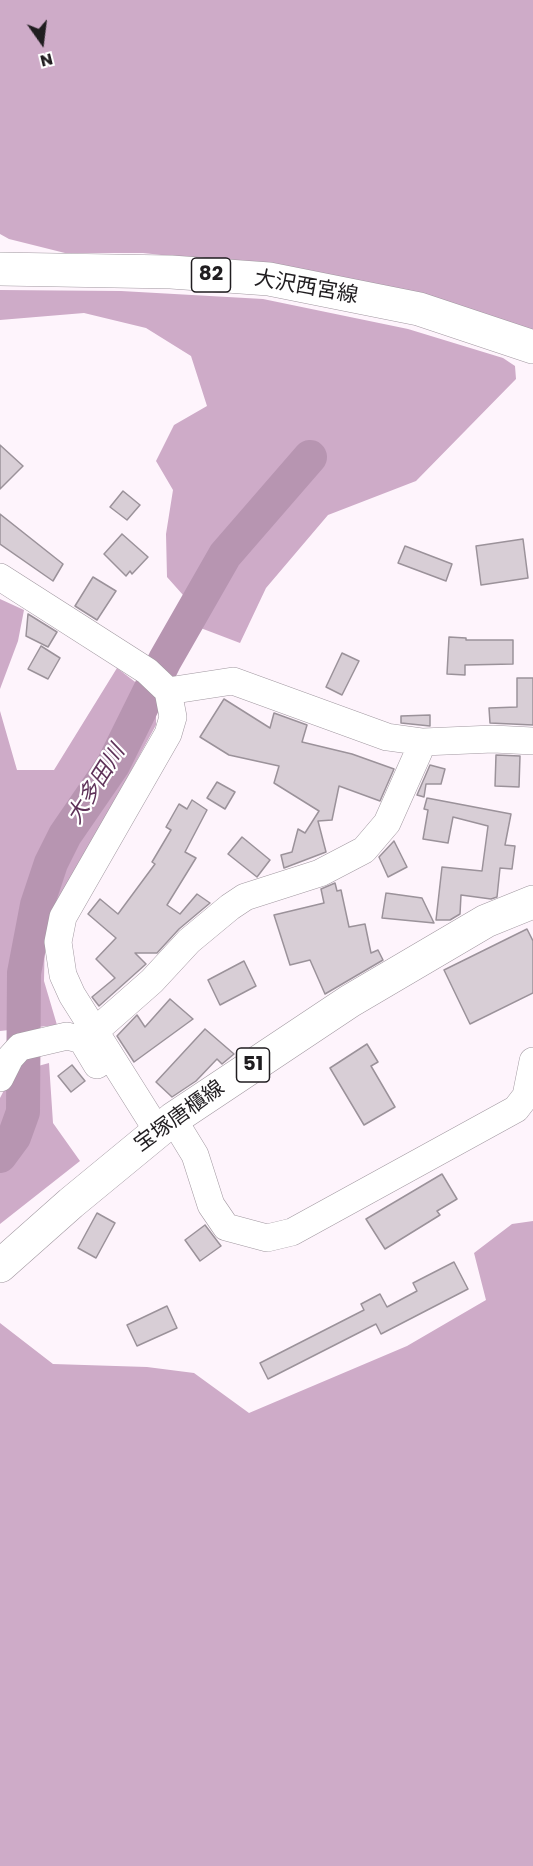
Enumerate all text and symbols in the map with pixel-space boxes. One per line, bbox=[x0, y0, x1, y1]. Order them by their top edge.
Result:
north arrow bbox=[12, 12, 72, 72]
text: N bbox=[38, 47, 55, 73]
road number: 82 bbox=[192, 258, 230, 292]
street label: 大沢西宮線 bbox=[252, 266, 360, 310]
water label: 大多田川 bbox=[62, 741, 132, 829]
road number: 51 bbox=[236, 1048, 270, 1082]
street label: 宝塚唐櫃線 bbox=[130, 1076, 230, 1158]

